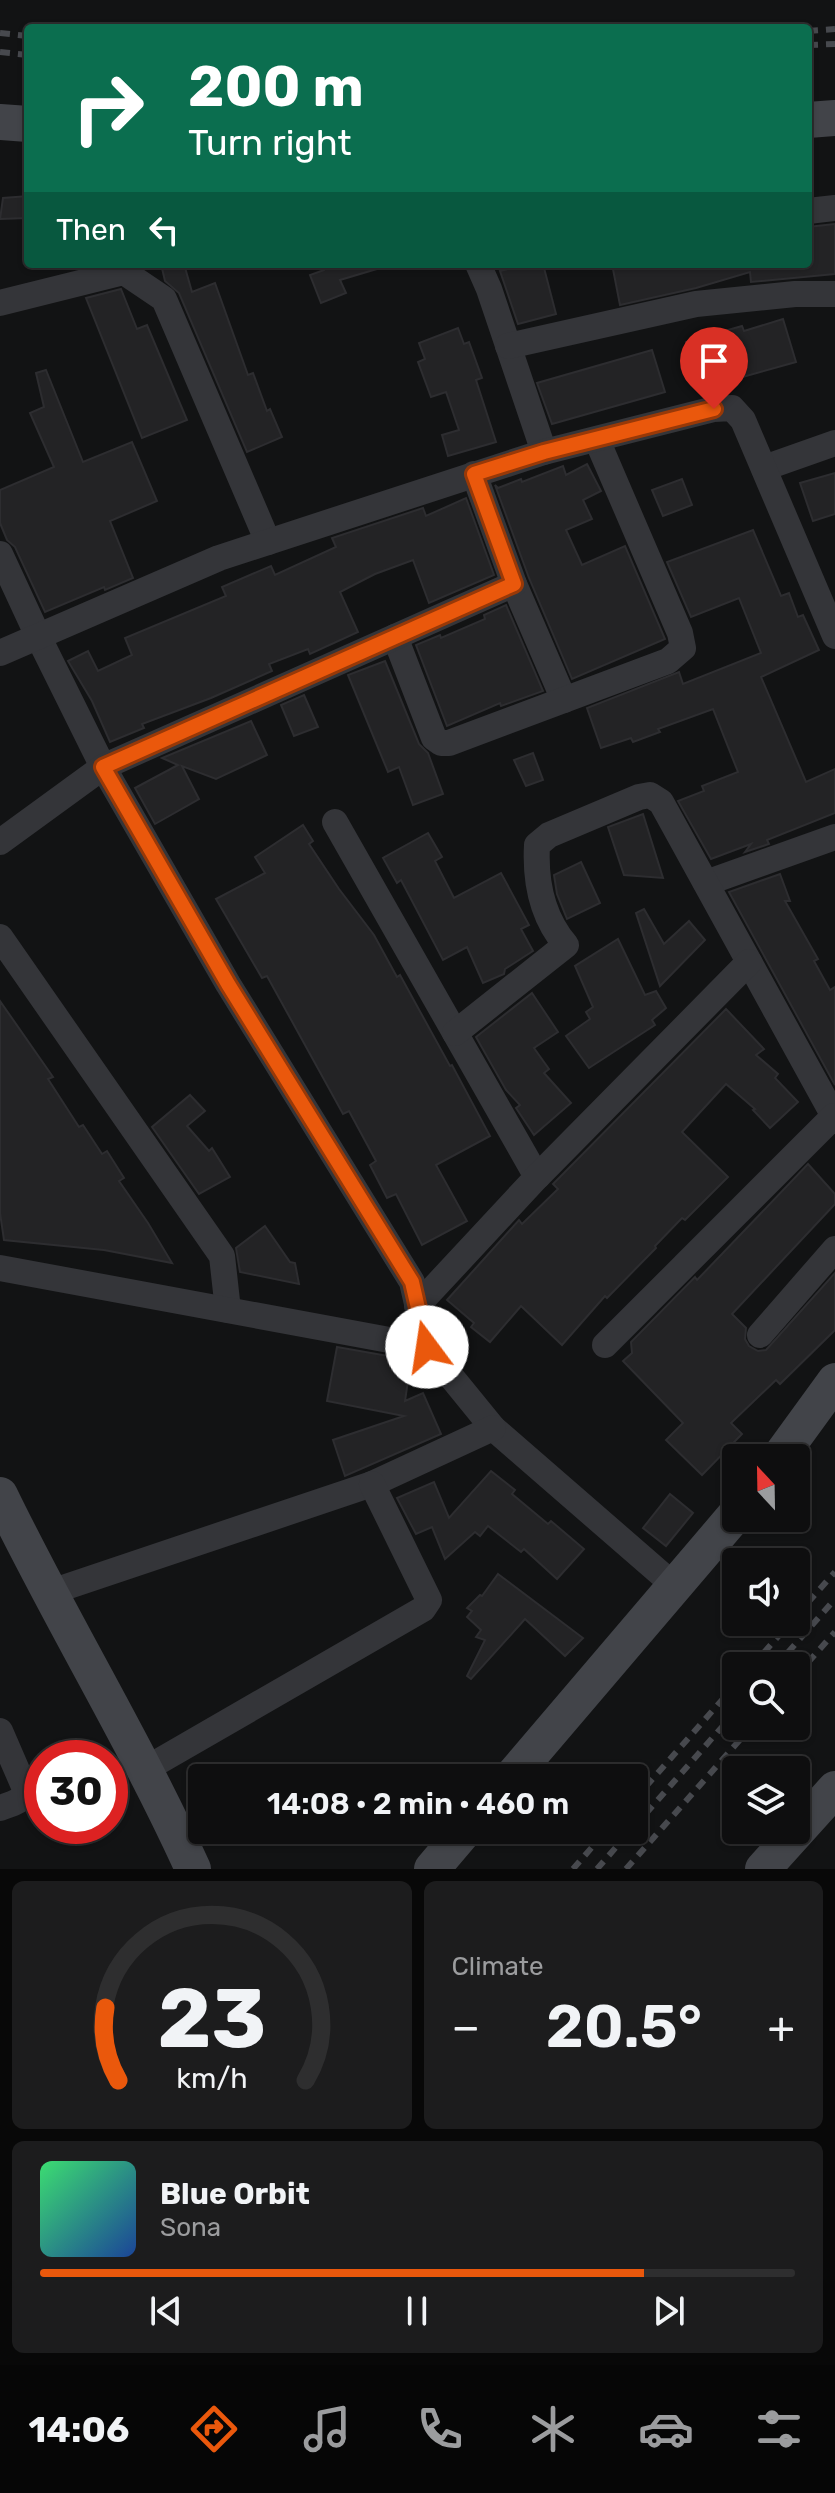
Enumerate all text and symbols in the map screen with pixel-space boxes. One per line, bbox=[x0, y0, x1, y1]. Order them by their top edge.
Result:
text: 200 m bbox=[188, 54, 364, 120]
icon: right bbox=[56, 56, 160, 160]
text: Turn right bbox=[188, 121, 352, 164]
icon: left bbox=[142, 208, 186, 252]
text: Then bbox=[56, 212, 126, 248]
pin bbox=[680, 327, 748, 409]
icon: arrive bbox=[692, 339, 736, 383]
position arrow bbox=[385, 1305, 469, 1389]
north arrow bbox=[722, 1444, 810, 1532]
map controls bbox=[722, 1444, 810, 1844]
button: sound bbox=[722, 1548, 810, 1636]
button: search bbox=[722, 1652, 810, 1740]
speed limit sign: 30 bbox=[24, 1740, 128, 1844]
button: layers bbox=[722, 1756, 810, 1844]
text: 14:08 · 2 min · 460 m bbox=[267, 1786, 569, 1822]
text: Climate bbox=[452, 1951, 544, 1982]
text: 23 bbox=[157, 1969, 266, 2068]
text: 20.5° bbox=[546, 1991, 702, 2062]
text: − bbox=[452, 2001, 480, 2053]
text: + bbox=[768, 2001, 795, 2053]
text: km/h bbox=[176, 2061, 247, 2095]
text: Blue Orbit bbox=[160, 2176, 310, 2212]
text: Sona bbox=[160, 2212, 221, 2243]
icon: previous bbox=[144, 2289, 188, 2333]
icon: pause bbox=[395, 2289, 439, 2333]
icon: next bbox=[647, 2289, 691, 2333]
icon: directions bbox=[186, 2401, 242, 2457]
icon: music bbox=[299, 2401, 355, 2457]
icon: phone bbox=[412, 2401, 468, 2457]
icon: climate bbox=[525, 2401, 581, 2457]
icon: car bbox=[638, 2401, 694, 2457]
icon: filters bbox=[751, 2401, 807, 2457]
text: 14:06 bbox=[28, 2408, 129, 2451]

